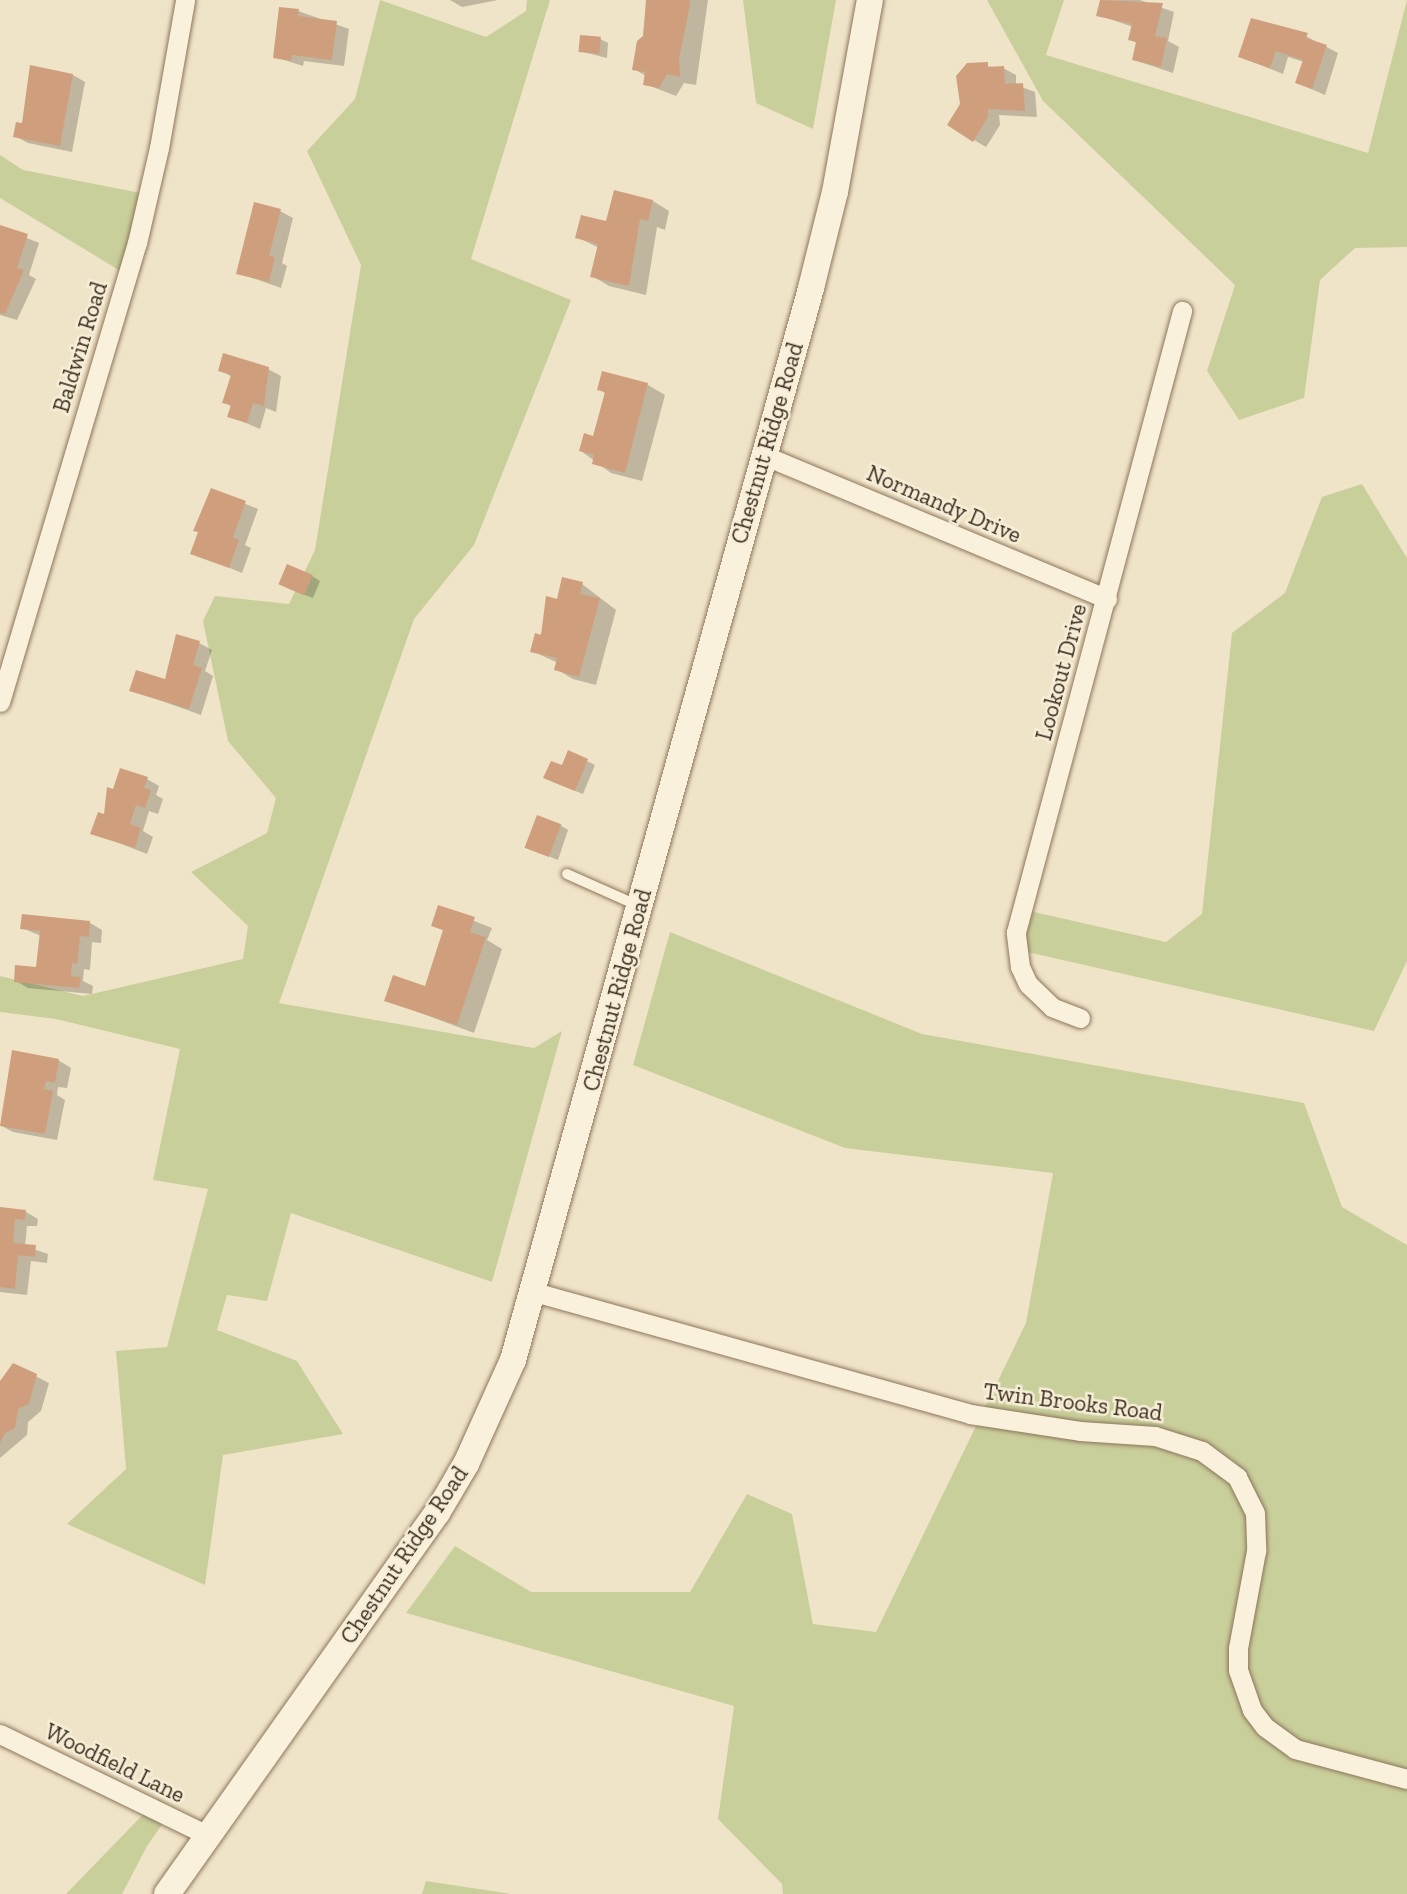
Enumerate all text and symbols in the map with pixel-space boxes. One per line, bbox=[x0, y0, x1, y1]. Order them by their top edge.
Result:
street label: Baldwin Road bbox=[47, 278, 113, 416]
street label: Chestnut Ridge Road bbox=[725, 339, 809, 547]
street label: Normandy Drive bbox=[862, 459, 1026, 549]
street label: Lookout Drive bbox=[1030, 601, 1092, 743]
street label: Chestnut Ridge Road bbox=[577, 886, 657, 1094]
street label: Twin Brooks Road bbox=[982, 1377, 1164, 1427]
street label: Chestnut Ridge Road bbox=[334, 1461, 474, 1649]
street label: Woodfield Lane bbox=[41, 1717, 189, 1809]

